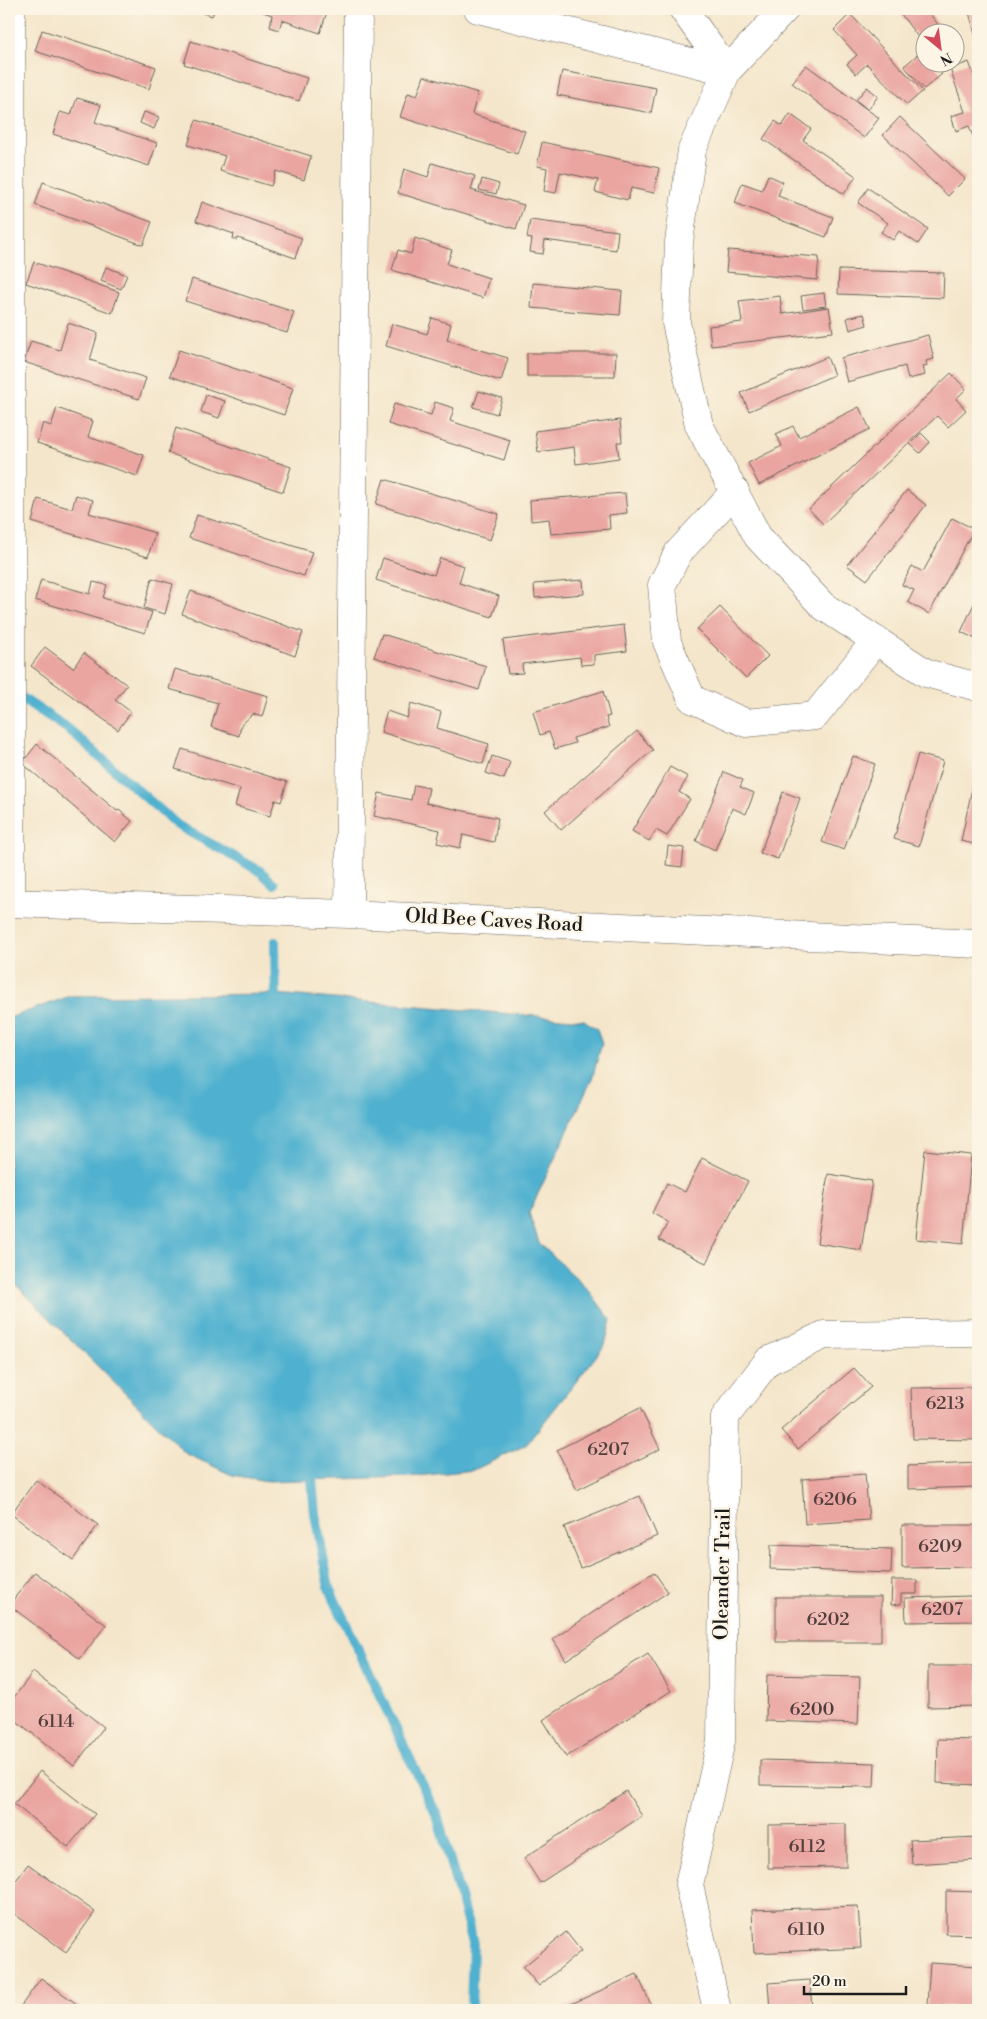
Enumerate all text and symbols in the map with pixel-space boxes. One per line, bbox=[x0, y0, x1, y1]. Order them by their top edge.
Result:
north arrow bbox=[914, 22, 964, 72]
text: N bbox=[937, 48, 955, 69]
street label: Old Bee Caves Road bbox=[404, 904, 584, 938]
house number: 6213 bbox=[925, 1392, 965, 1415]
house number: 6207 bbox=[587, 1438, 629, 1461]
house number: 6206 bbox=[813, 1488, 857, 1511]
street label: Oleander Trail bbox=[709, 1508, 737, 1640]
house number: 6209 bbox=[918, 1535, 962, 1558]
house number: 6207 bbox=[921, 1598, 963, 1621]
house number: 6202 bbox=[806, 1608, 850, 1631]
house number: 6200 bbox=[789, 1698, 835, 1721]
house number: 6114 bbox=[38, 1710, 75, 1733]
house number: 6112 bbox=[788, 1835, 826, 1858]
house number: 6110 bbox=[787, 1918, 825, 1941]
scale bar bbox=[804, 1964, 907, 1996]
text: 20 m bbox=[812, 1972, 847, 1991]

